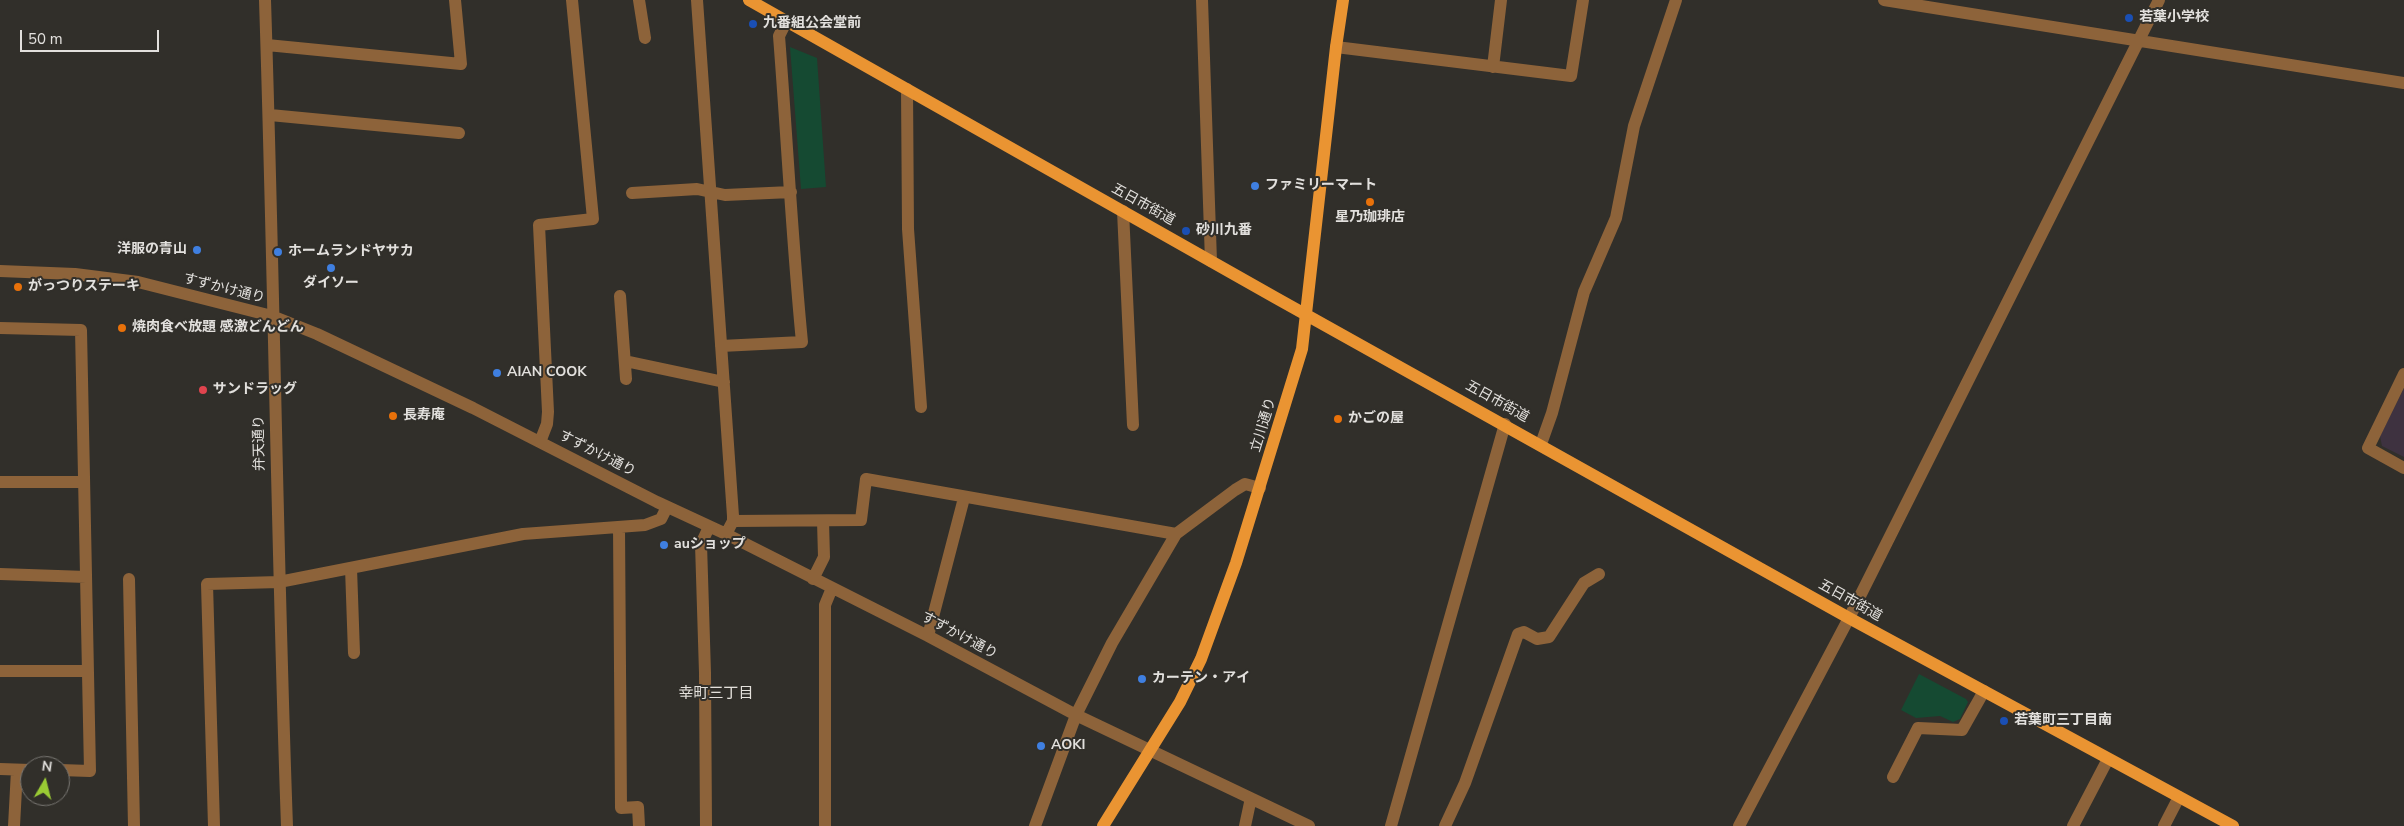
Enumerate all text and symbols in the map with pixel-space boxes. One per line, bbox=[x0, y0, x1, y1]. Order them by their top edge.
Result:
place label: 若葉小学校 bbox=[2139, 10, 2209, 26]
marker: 若葉小学校 bbox=[2123, 12, 2135, 24]
place label: 九番組公会堂前 bbox=[763, 16, 861, 32]
marker: 九番組公会堂前 bbox=[747, 18, 759, 30]
scale bar bbox=[22, 20, 161, 52]
text: 50 m bbox=[28, 29, 63, 49]
place label: ファミリーマート bbox=[1265, 178, 1377, 194]
marker: ファミリーマート bbox=[1249, 180, 1261, 192]
street label: 五日市街道 bbox=[1108, 181, 1178, 229]
marker: 星乃珈琲店 bbox=[1364, 196, 1376, 208]
place label: 星乃珈琲店 bbox=[1335, 210, 1405, 226]
place label: 砂川九番 bbox=[1196, 223, 1252, 239]
marker: 砂川九番 bbox=[1180, 225, 1192, 237]
place label: 洋服の青山 bbox=[117, 242, 187, 258]
marker: 洋服の青山 bbox=[191, 244, 203, 256]
place label: ホームランドヤサカ bbox=[288, 244, 414, 260]
marker: ホームランドヤサカ bbox=[272, 246, 284, 258]
marker: ダイソー bbox=[325, 262, 337, 274]
street label: すずかけ通り bbox=[181, 271, 267, 307]
place label: ダイソー bbox=[303, 276, 359, 292]
place label: がっつりステーキ bbox=[28, 279, 140, 295]
marker: がっつりステーキ bbox=[12, 281, 24, 293]
place label: 焼肉食べ放題 感激どんどん bbox=[132, 320, 304, 336]
marker: 焼肉食べ放題 感激どんどん bbox=[116, 322, 128, 334]
place label: AIAN COOK bbox=[507, 365, 586, 381]
marker: AIAN COOK bbox=[491, 367, 503, 379]
street label: 五日市街道 bbox=[1462, 378, 1532, 426]
place label: サンドラッグ bbox=[213, 382, 297, 398]
marker: サンドラッグ bbox=[197, 384, 209, 396]
street label: 立川通り bbox=[1248, 396, 1280, 454]
place label: 長寿庵 bbox=[403, 408, 445, 424]
marker: 長寿庵 bbox=[387, 410, 399, 422]
place label: かごの屋 bbox=[1348, 411, 1404, 427]
marker: かごの屋 bbox=[1332, 413, 1344, 425]
street label: 弁天通り bbox=[251, 415, 269, 471]
street label: すずかけ通り bbox=[556, 427, 638, 481]
place label: auショップ bbox=[674, 537, 746, 553]
marker: auショップ bbox=[658, 539, 670, 551]
street label: 五日市街道 bbox=[1815, 577, 1885, 625]
street label: すずかけ通り bbox=[918, 609, 1000, 663]
place label: カーテン・アイ bbox=[1152, 671, 1250, 687]
marker: カーテン・アイ bbox=[1136, 673, 1148, 685]
district label: 幸町三丁目 bbox=[679, 685, 753, 703]
place label: 若葉町三丁目南 bbox=[2014, 713, 2112, 729]
marker: 若葉町三丁目南 bbox=[1998, 715, 2010, 727]
place label: AOKI bbox=[1051, 738, 1085, 754]
marker: AOKI bbox=[1035, 740, 1047, 752]
north arrow bbox=[20, 756, 70, 806]
text: N bbox=[40, 757, 54, 777]

